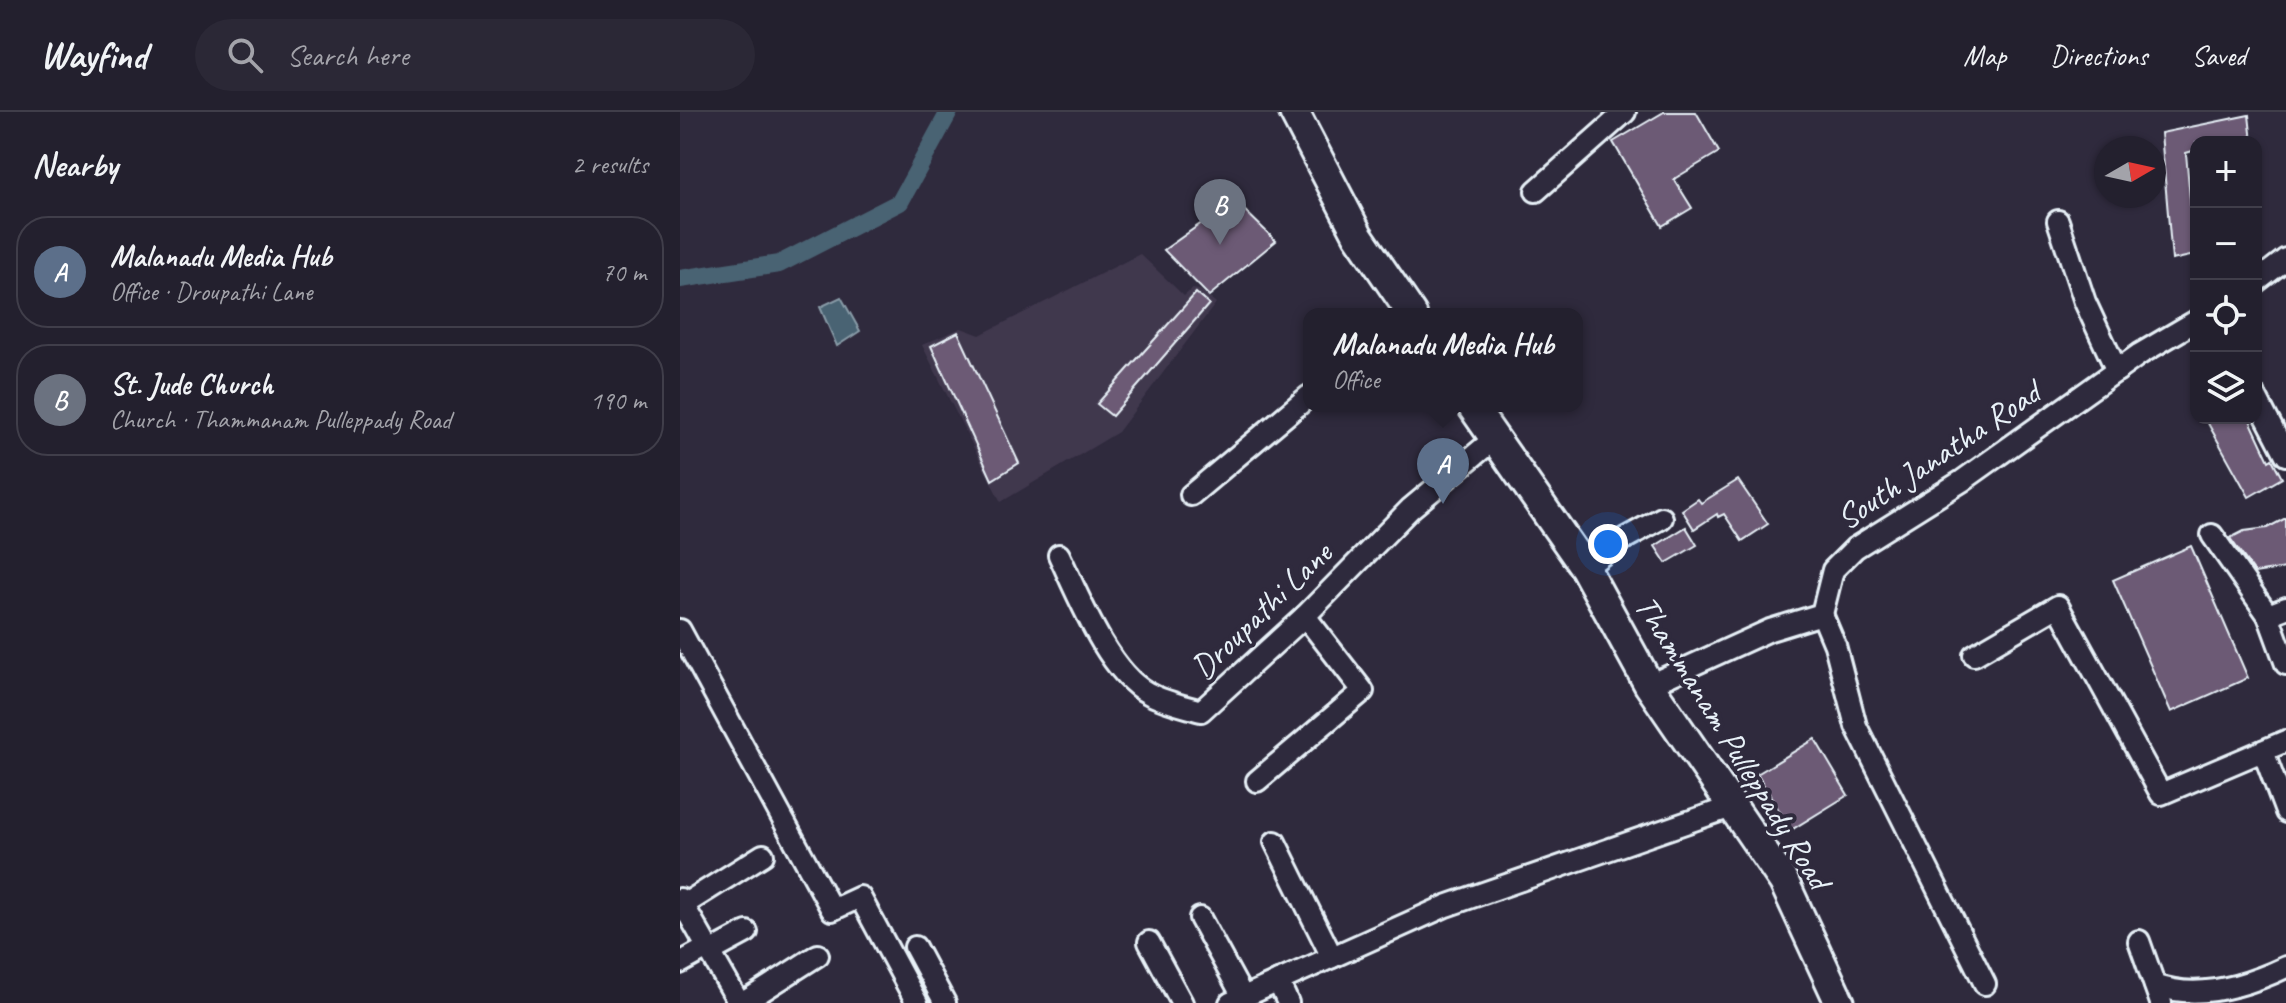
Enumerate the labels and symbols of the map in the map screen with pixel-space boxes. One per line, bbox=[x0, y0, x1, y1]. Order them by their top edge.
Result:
north arrow bbox=[2094, 136, 2166, 208]
pin: B bbox=[1194, 179, 1246, 245]
street label: South Janatha Road bbox=[1828, 368, 2052, 539]
pin: A bbox=[1417, 438, 1469, 504]
your location bbox=[1588, 524, 1628, 564]
street label: Droupathi Lane bbox=[1181, 531, 1342, 688]
street label: Thammanam Pulleppady Road bbox=[1625, 587, 1843, 901]

